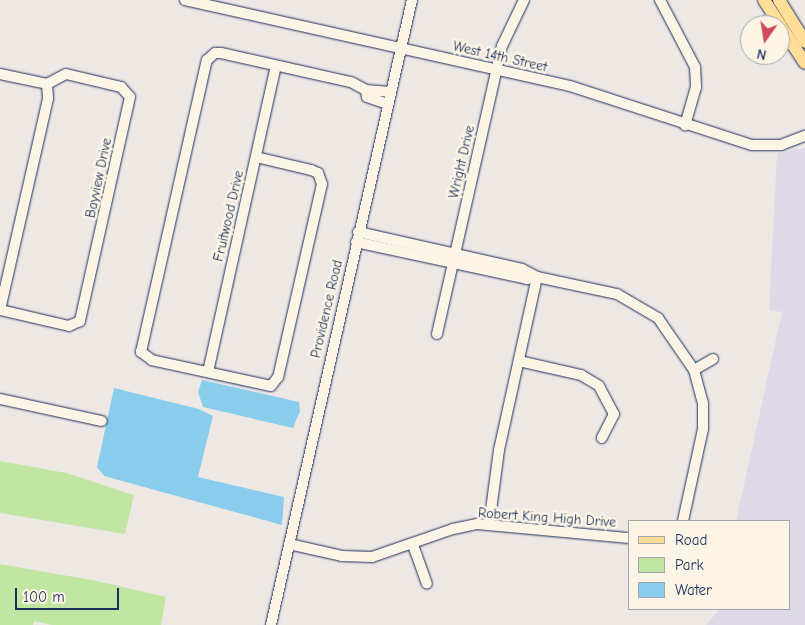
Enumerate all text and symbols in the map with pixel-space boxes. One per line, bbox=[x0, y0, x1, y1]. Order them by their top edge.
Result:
north arrow bbox=[740, 15, 790, 65]
street label: West 14th Street bbox=[451, 38, 549, 76]
text: N bbox=[755, 45, 768, 63]
street label: Wright Drive bbox=[445, 124, 479, 200]
street label: Bayview Drive bbox=[82, 136, 116, 220]
street label: Fruitwood Drive bbox=[210, 169, 248, 263]
street label: Providence Road bbox=[308, 258, 346, 360]
street label: Robert King High Drive bbox=[477, 505, 617, 531]
legend bbox=[628, 520, 790, 610]
text: Road bbox=[675, 531, 707, 549]
text: Park bbox=[675, 556, 704, 574]
scale bar bbox=[18, 578, 121, 610]
text: Water bbox=[675, 581, 712, 599]
text: 100 m bbox=[23, 588, 65, 606]

